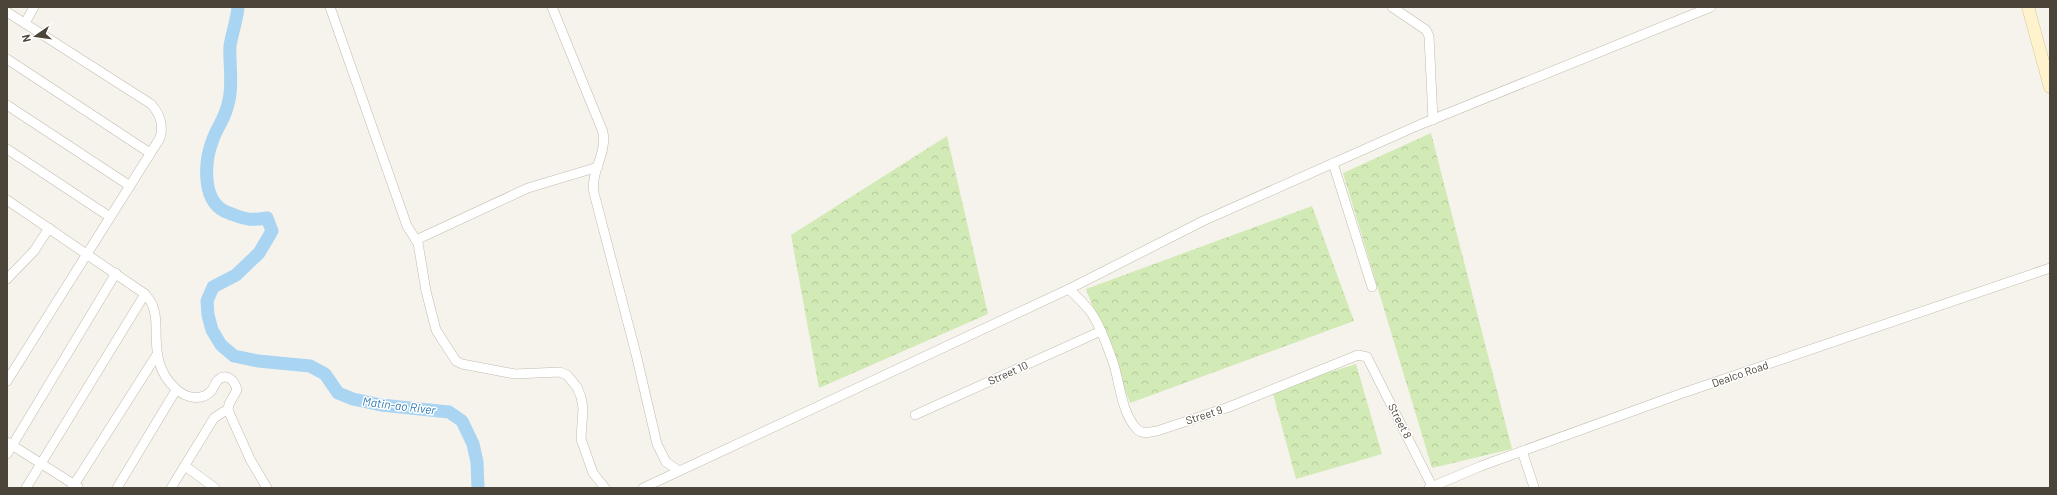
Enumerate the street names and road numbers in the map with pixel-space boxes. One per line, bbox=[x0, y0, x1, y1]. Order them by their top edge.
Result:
street label: Street 10 bbox=[986, 358, 1030, 387]
street label: Dealco Road bbox=[1710, 358, 1770, 389]
street label: Street 8 bbox=[1386, 401, 1415, 441]
street label: Street 9 bbox=[1184, 402, 1224, 427]

